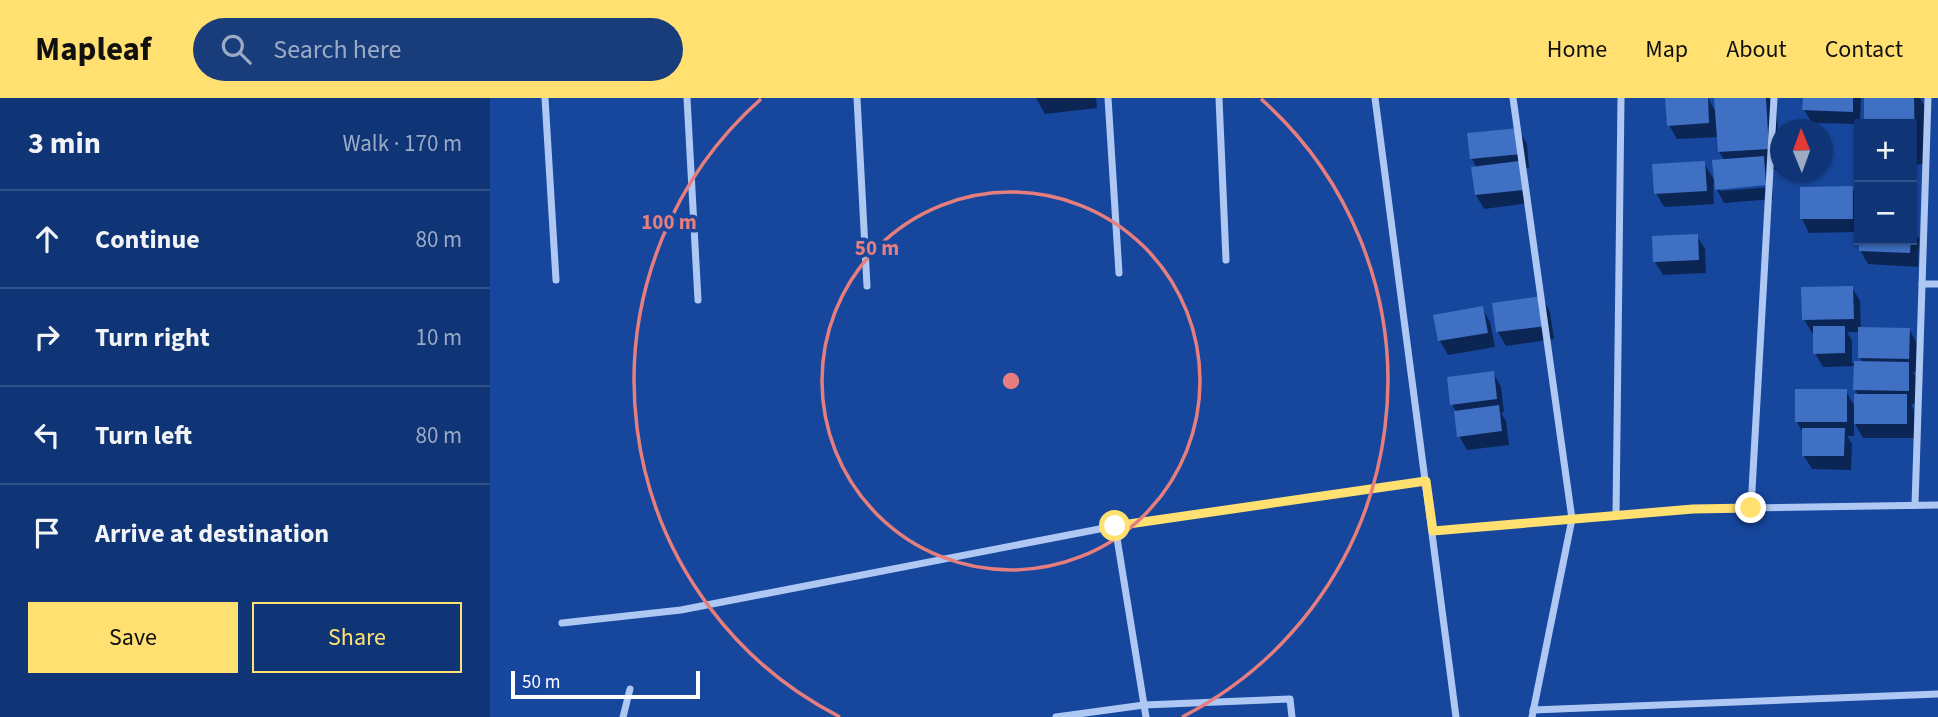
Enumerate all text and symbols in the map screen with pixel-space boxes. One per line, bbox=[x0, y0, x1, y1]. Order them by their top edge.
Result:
search box bbox=[193, 18, 683, 81]
text: Mapleaf bbox=[35, 26, 151, 73]
icon: search bbox=[217, 30, 255, 68]
text: Search here bbox=[273, 31, 401, 68]
text: Home bbox=[1547, 32, 1607, 67]
text: Map bbox=[1645, 32, 1688, 67]
text: About bbox=[1726, 32, 1787, 67]
text: Contact bbox=[1825, 32, 1903, 67]
north arrow bbox=[1770, 119, 1833, 182]
map controls bbox=[1854, 119, 1917, 245]
button: + bbox=[1854, 119, 1917, 182]
text: 3 min bbox=[28, 122, 101, 165]
text: Walk · 170 m bbox=[343, 127, 462, 160]
button: − bbox=[1854, 182, 1917, 245]
text: 100 m bbox=[641, 207, 697, 237]
icon: ahead bbox=[28, 220, 66, 258]
text: Continue bbox=[95, 221, 200, 258]
text: 80 m bbox=[415, 223, 462, 256]
text: 50 m bbox=[855, 233, 899, 263]
icon: right bbox=[28, 318, 66, 356]
text: Turn right bbox=[95, 319, 210, 356]
text: 10 m bbox=[415, 321, 462, 354]
centre of rings bbox=[999, 369, 1023, 393]
icon: left bbox=[28, 416, 66, 454]
text: Turn left bbox=[95, 417, 192, 454]
text: 80 m bbox=[415, 419, 462, 452]
route end bbox=[1735, 492, 1766, 523]
route start bbox=[1099, 510, 1130, 541]
icon: arrive bbox=[28, 514, 66, 552]
text: Arrive at destination bbox=[95, 515, 329, 552]
button: Save bbox=[28, 602, 238, 673]
button: Share bbox=[252, 602, 462, 673]
scale bar bbox=[511, 668, 700, 700]
text: 50 m bbox=[522, 669, 560, 696]

